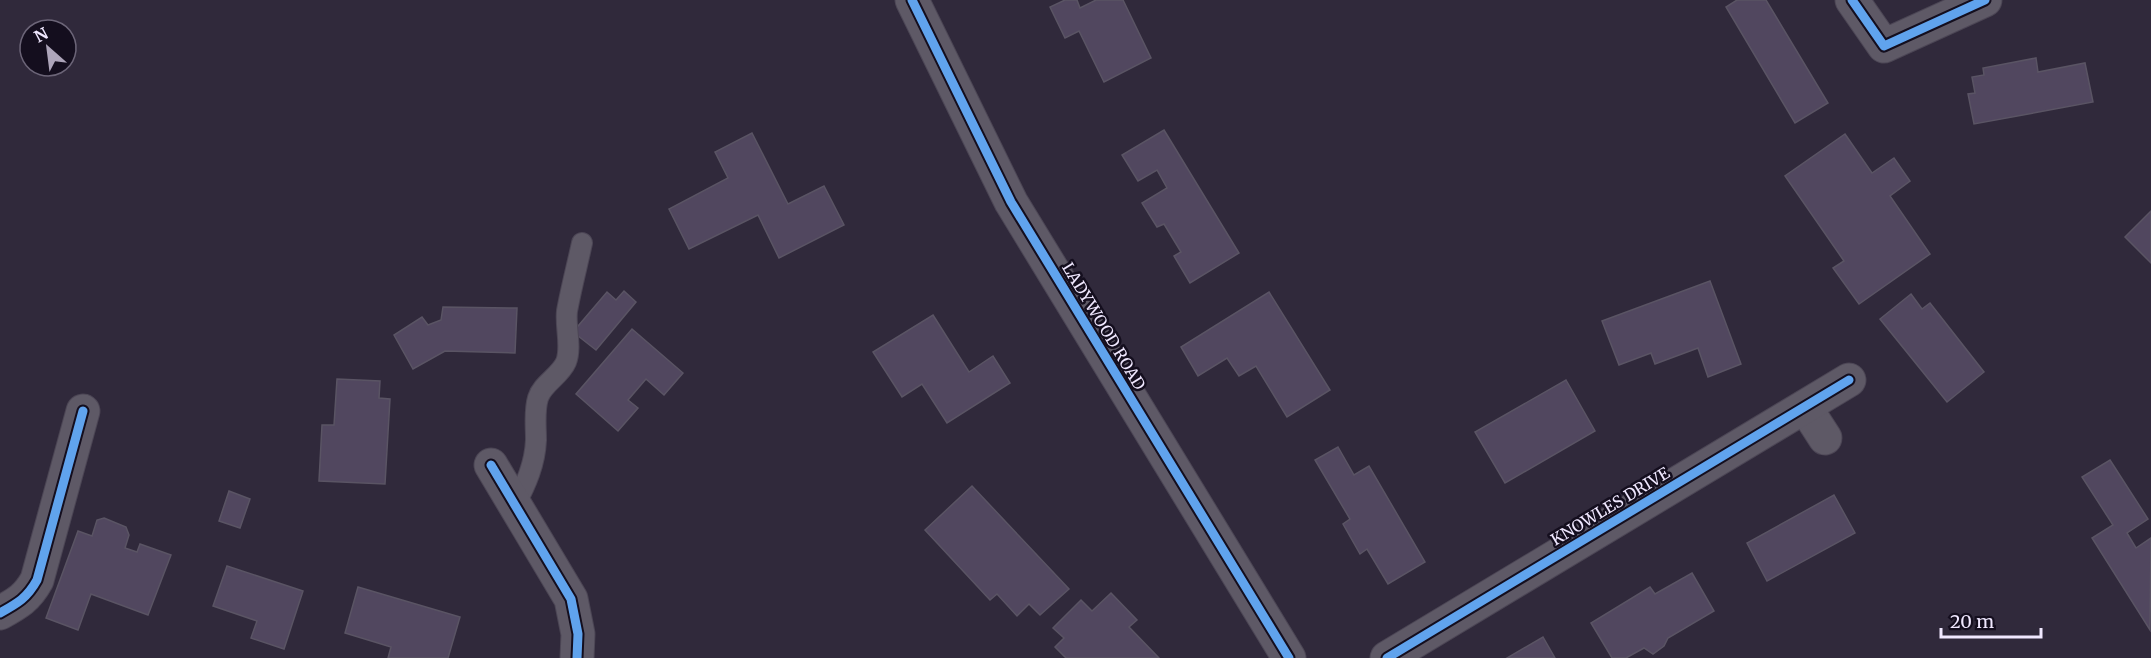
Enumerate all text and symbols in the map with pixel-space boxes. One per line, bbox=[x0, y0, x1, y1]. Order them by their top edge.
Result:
north arrow bbox=[18, 18, 78, 78]
text: N bbox=[31, 23, 52, 47]
street label: LADYWOOD ROAD bbox=[1058, 259, 1150, 393]
street label: KNOWLES DRIVE bbox=[1547, 462, 1674, 549]
scale bar bbox=[1941, 601, 2042, 639]
text: 20 m bbox=[1950, 610, 1994, 633]

